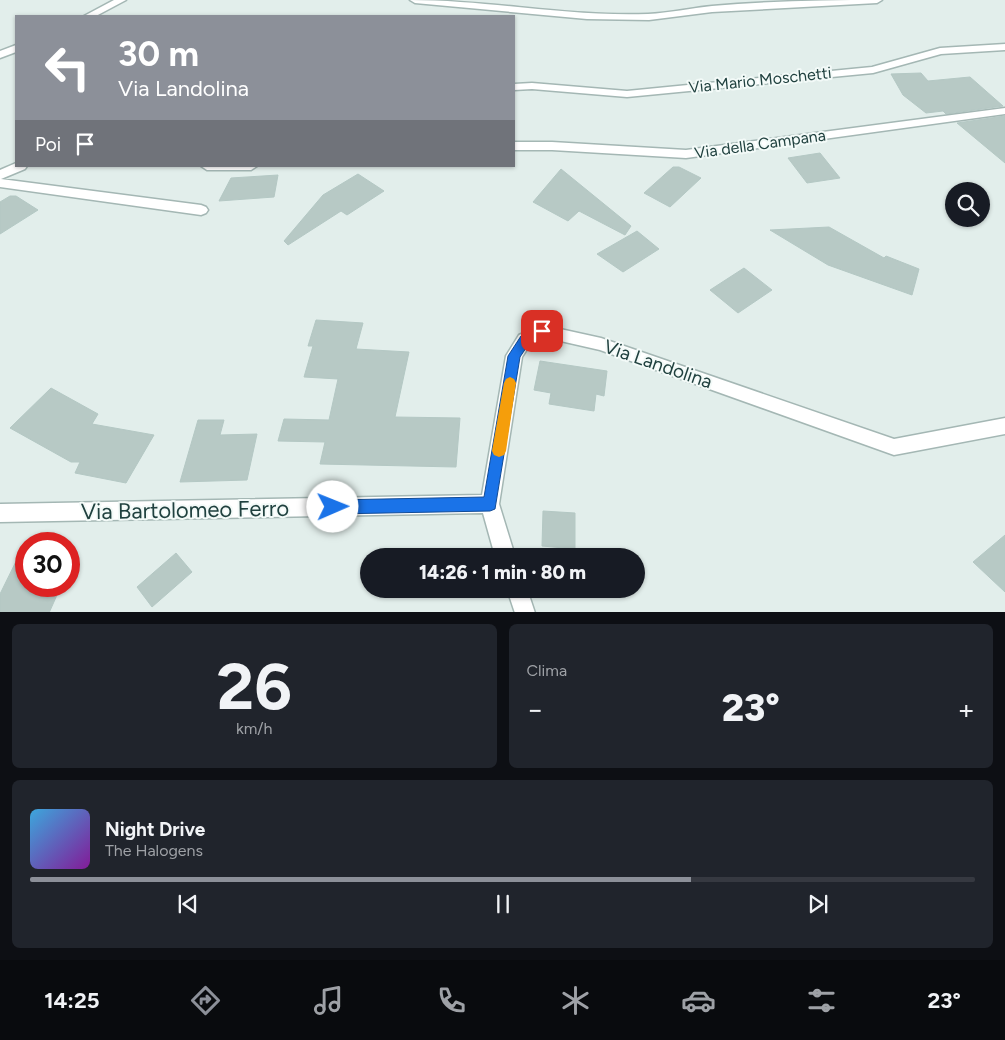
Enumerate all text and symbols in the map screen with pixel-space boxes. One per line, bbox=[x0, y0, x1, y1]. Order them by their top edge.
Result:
text: 30 m bbox=[118, 33, 199, 75]
icon: left bbox=[35, 35, 100, 100]
street label: Via Mario Moschetti bbox=[688, 63, 832, 97]
text: Via Landolina bbox=[118, 75, 249, 102]
street label: Via della Campana bbox=[693, 125, 827, 163]
icon: arrive bbox=[71, 130, 99, 158]
text: Poi bbox=[35, 133, 61, 156]
map controls bbox=[945, 182, 990, 227]
button: search bbox=[945, 182, 990, 227]
pin bbox=[521, 310, 563, 352]
icon: arrive bbox=[528, 317, 556, 345]
street label: Via Landolina bbox=[601, 335, 715, 393]
position arrow bbox=[306, 480, 358, 532]
street label: Via Bartolomeo Ferro bbox=[81, 495, 289, 525]
speed limit sign: 30 bbox=[15, 532, 80, 597]
text: 14:26 · 1 min · 80 m bbox=[419, 561, 586, 584]
text: 26 bbox=[217, 647, 292, 725]
text: Clima bbox=[527, 661, 567, 680]
text: 23° bbox=[722, 685, 780, 731]
text: − bbox=[527, 692, 544, 726]
text: + bbox=[958, 692, 975, 726]
text: km/h bbox=[236, 719, 273, 738]
text: Night Drive bbox=[105, 818, 205, 841]
text: The Halogens bbox=[105, 841, 203, 860]
icon: previous bbox=[174, 890, 202, 918]
icon: pause bbox=[489, 890, 517, 918]
icon: next bbox=[804, 890, 832, 918]
icon: directions bbox=[188, 983, 223, 1018]
icon: music bbox=[311, 983, 346, 1018]
icon: phone bbox=[434, 983, 469, 1018]
icon: climate bbox=[558, 983, 593, 1018]
icon: car bbox=[681, 983, 716, 1018]
icon: filters bbox=[804, 983, 839, 1018]
text: 14:25 bbox=[44, 987, 100, 1014]
text: 23° bbox=[927, 987, 961, 1014]

